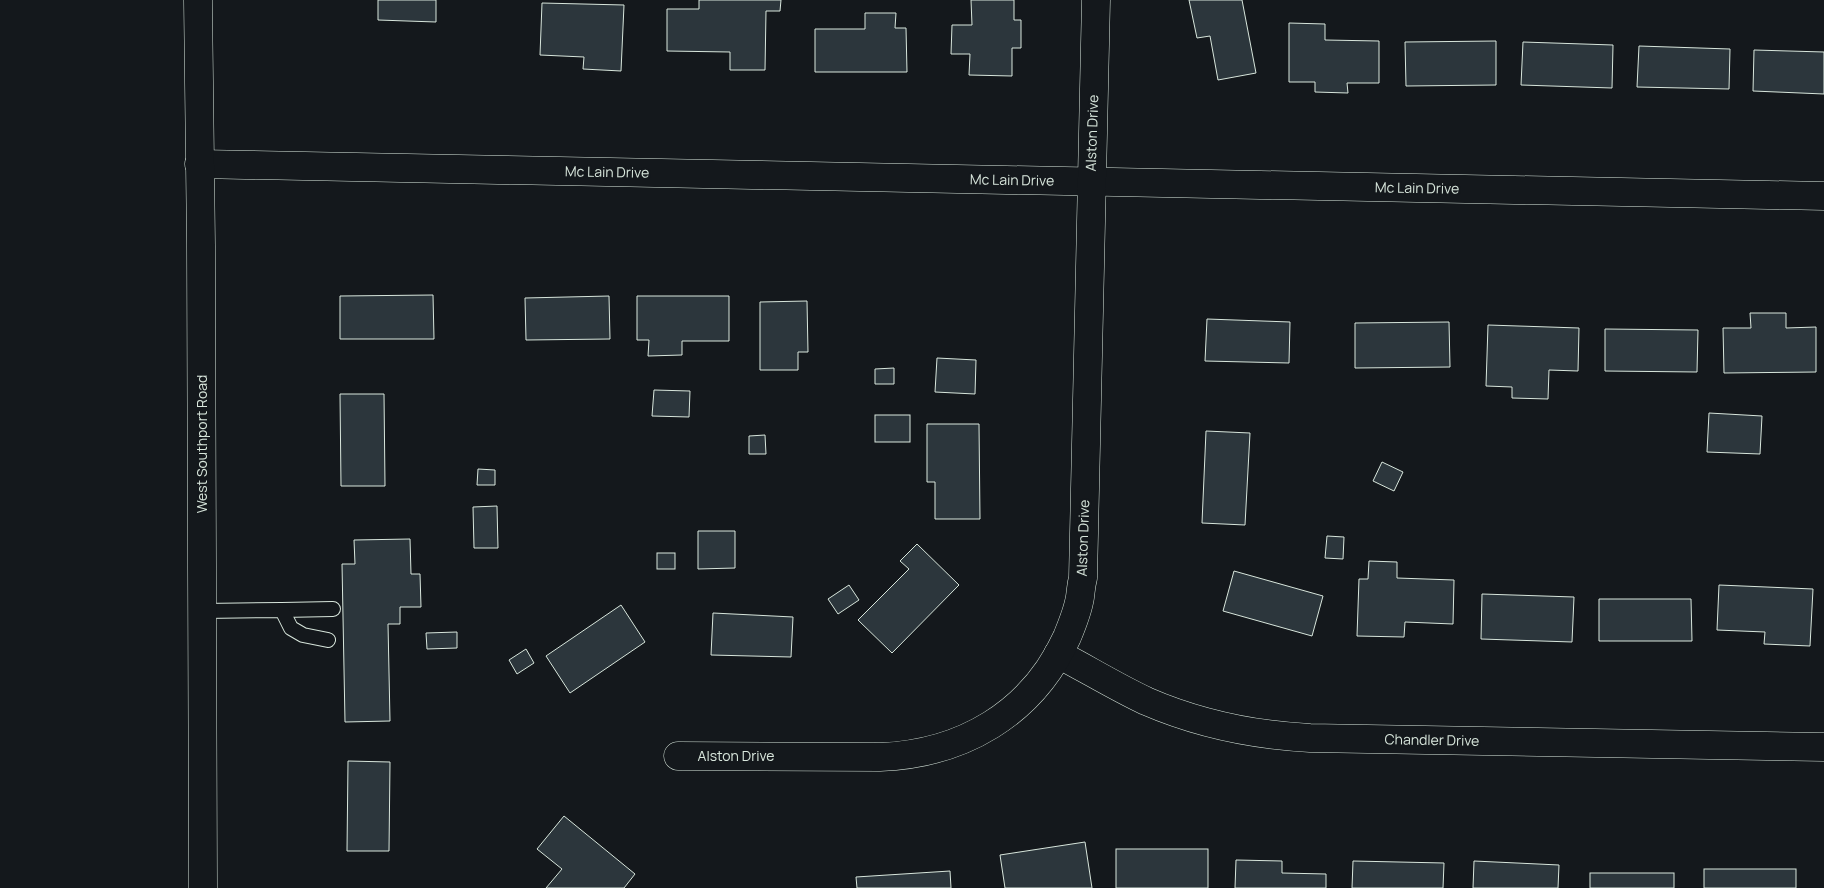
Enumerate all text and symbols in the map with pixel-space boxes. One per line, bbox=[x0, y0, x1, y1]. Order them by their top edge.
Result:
street label: Alston Drive bbox=[1081, 94, 1102, 172]
street label: Mc Lain Drive bbox=[565, 161, 649, 182]
street label: Mc Lain Drive bbox=[970, 169, 1054, 190]
street label: Mc Lain Drive bbox=[1375, 177, 1459, 198]
street label: West Southport Road bbox=[192, 375, 211, 513]
street label: Alston Drive bbox=[1072, 499, 1093, 577]
street label: Chandler Drive bbox=[1384, 729, 1480, 750]
street label: Alston Drive bbox=[698, 746, 774, 765]

